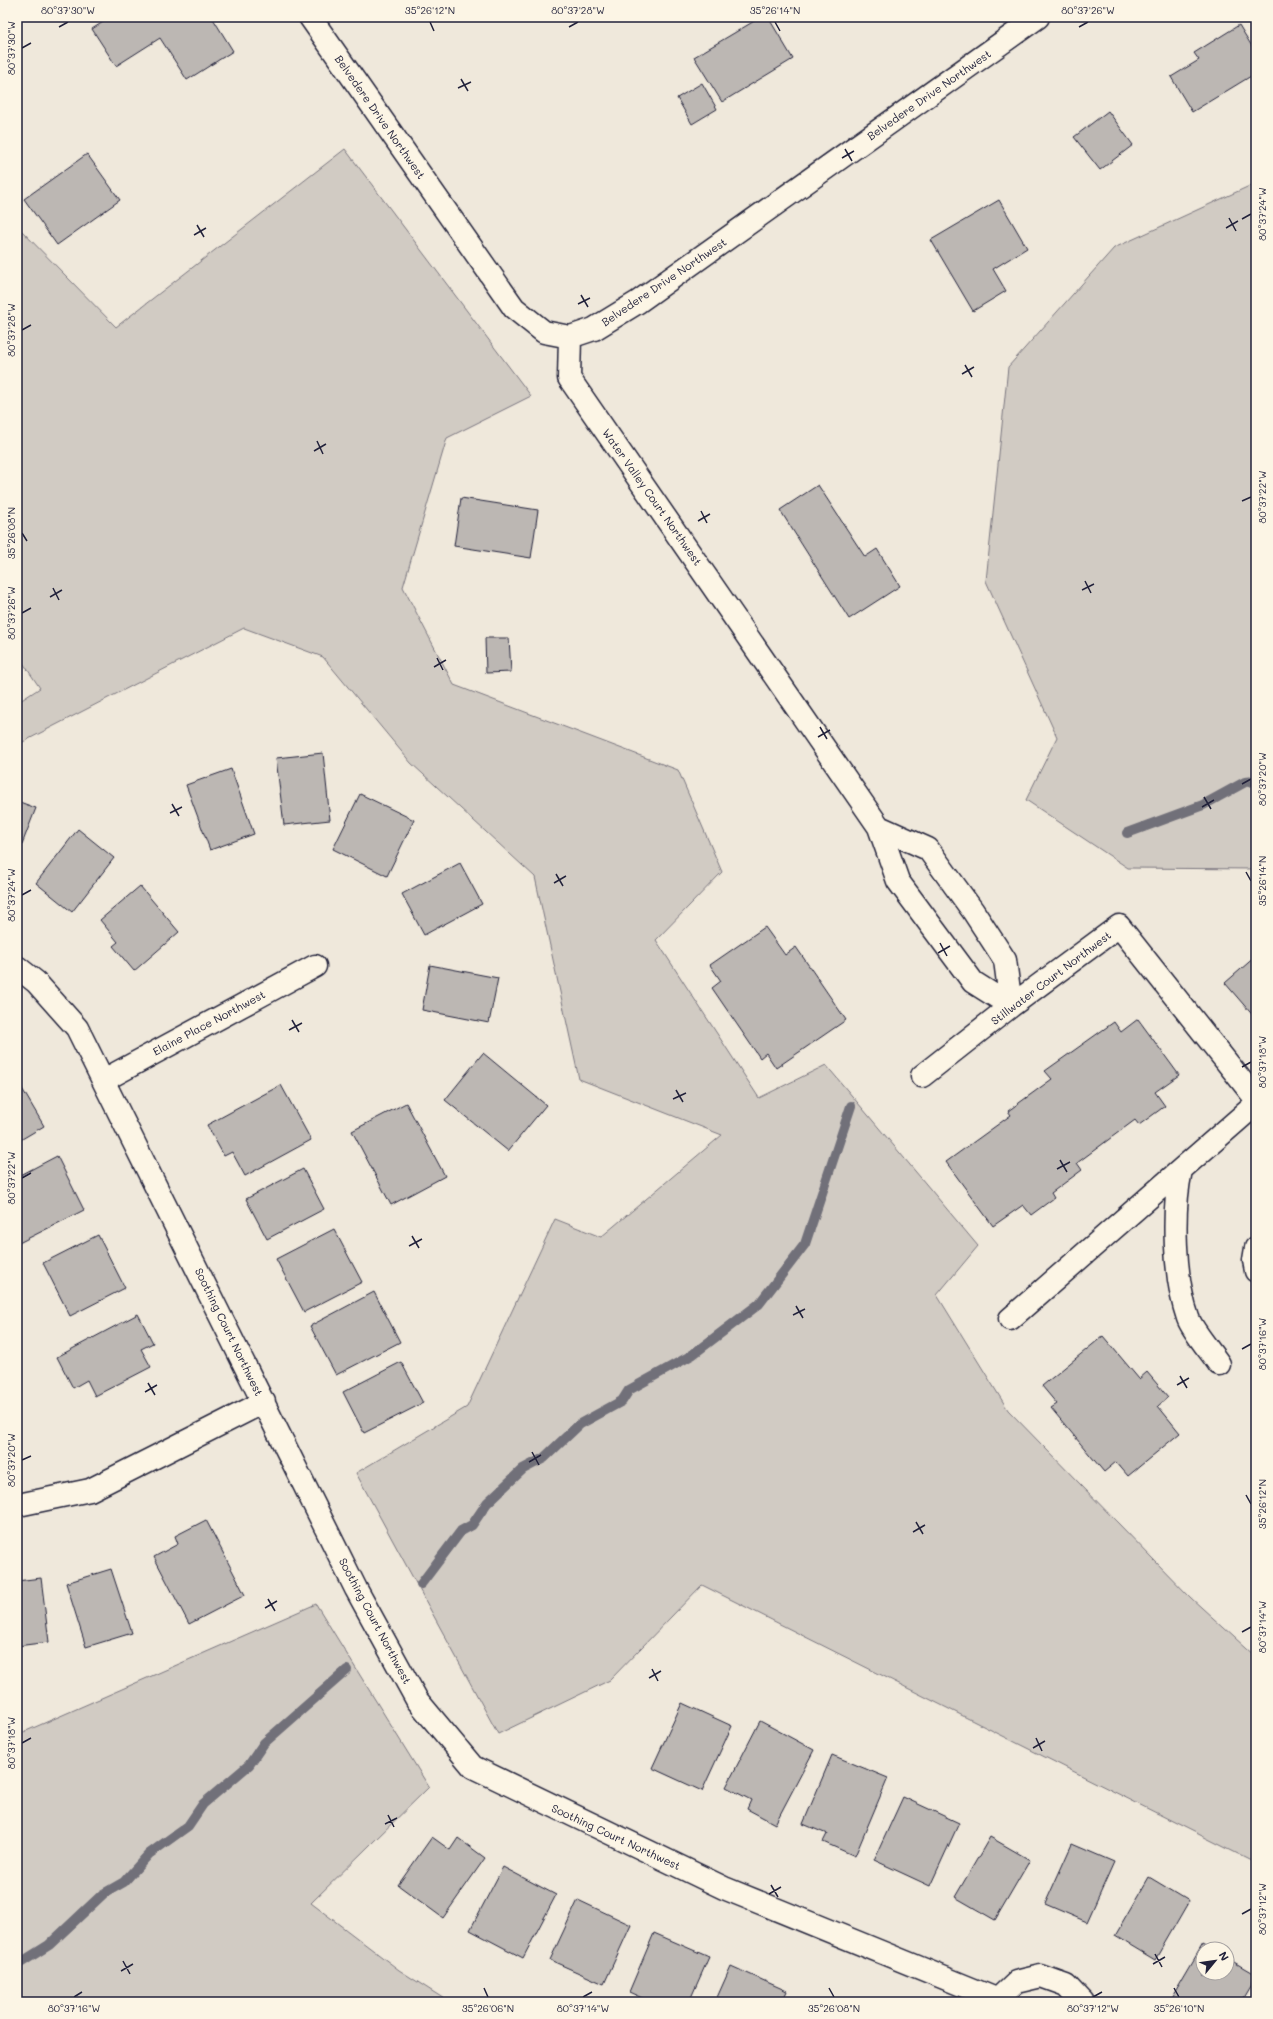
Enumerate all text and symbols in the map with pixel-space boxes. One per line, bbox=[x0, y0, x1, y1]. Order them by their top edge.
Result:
text: 80°37'30"W bbox=[41, 3, 95, 17]
text: 35°26'12"N bbox=[405, 3, 455, 17]
text: 80°37'28"W bbox=[551, 3, 605, 17]
text: 35°26'14"N bbox=[750, 3, 800, 17]
text: 80°37'26"W bbox=[1061, 3, 1115, 17]
text: 80°37'30"W bbox=[4, 21, 18, 75]
street label: Belvedere Drive Northwest bbox=[864, 46, 994, 143]
street label: Belvedere Drive Northwest bbox=[332, 52, 429, 182]
text: 80°37'24"W bbox=[1255, 187, 1269, 241]
street label: Belvedere Drive Northwest bbox=[598, 234, 729, 329]
text: 80°37'28"W bbox=[4, 303, 18, 357]
street label: Water Valley Court Northwest bbox=[599, 425, 706, 568]
text: 80°37'22"W bbox=[1255, 470, 1269, 524]
text: 35°26'08"N bbox=[4, 507, 18, 559]
text: 80°37'26"W bbox=[4, 586, 18, 640]
text: 80°37'20"W bbox=[1255, 752, 1269, 806]
text: 35°26'14"N bbox=[1255, 856, 1269, 906]
text: 80°37'24"W bbox=[4, 868, 18, 922]
street label: Stillwater Court Northwest bbox=[987, 927, 1114, 1028]
street label: Elaine Place Northwest bbox=[150, 986, 268, 1059]
text: 80°37'18"W bbox=[1255, 1036, 1269, 1088]
text: 80°37'22"W bbox=[4, 1151, 18, 1205]
street label: Soothing Court Northwest bbox=[192, 1265, 267, 1398]
text: 80°37'16"W bbox=[1255, 1318, 1269, 1370]
text: 80°37'20"W bbox=[4, 1433, 18, 1487]
text: 35°26'12"N bbox=[1255, 1479, 1269, 1529]
street label: Soothing Court Northwest bbox=[336, 1555, 415, 1687]
text: 80°37'14"W bbox=[1255, 1601, 1269, 1653]
text: 80°37'18"W bbox=[4, 1717, 18, 1769]
street label: Soothing Court Northwest bbox=[549, 1800, 683, 1873]
text: 80°37'12"W bbox=[1255, 1883, 1269, 1935]
north arrow bbox=[1195, 1941, 1235, 1981]
text: N bbox=[1216, 1949, 1233, 1963]
text: 80°37'16"W bbox=[48, 2001, 100, 2015]
text: 35°26'06"N bbox=[462, 2001, 514, 2015]
text: 80°37'14"W bbox=[557, 2001, 609, 2015]
text: 35°26'08"N bbox=[808, 2001, 860, 2015]
text: 80°37'12"W bbox=[1067, 2001, 1119, 2015]
text: 35°26'10"N bbox=[1154, 2001, 1204, 2015]

